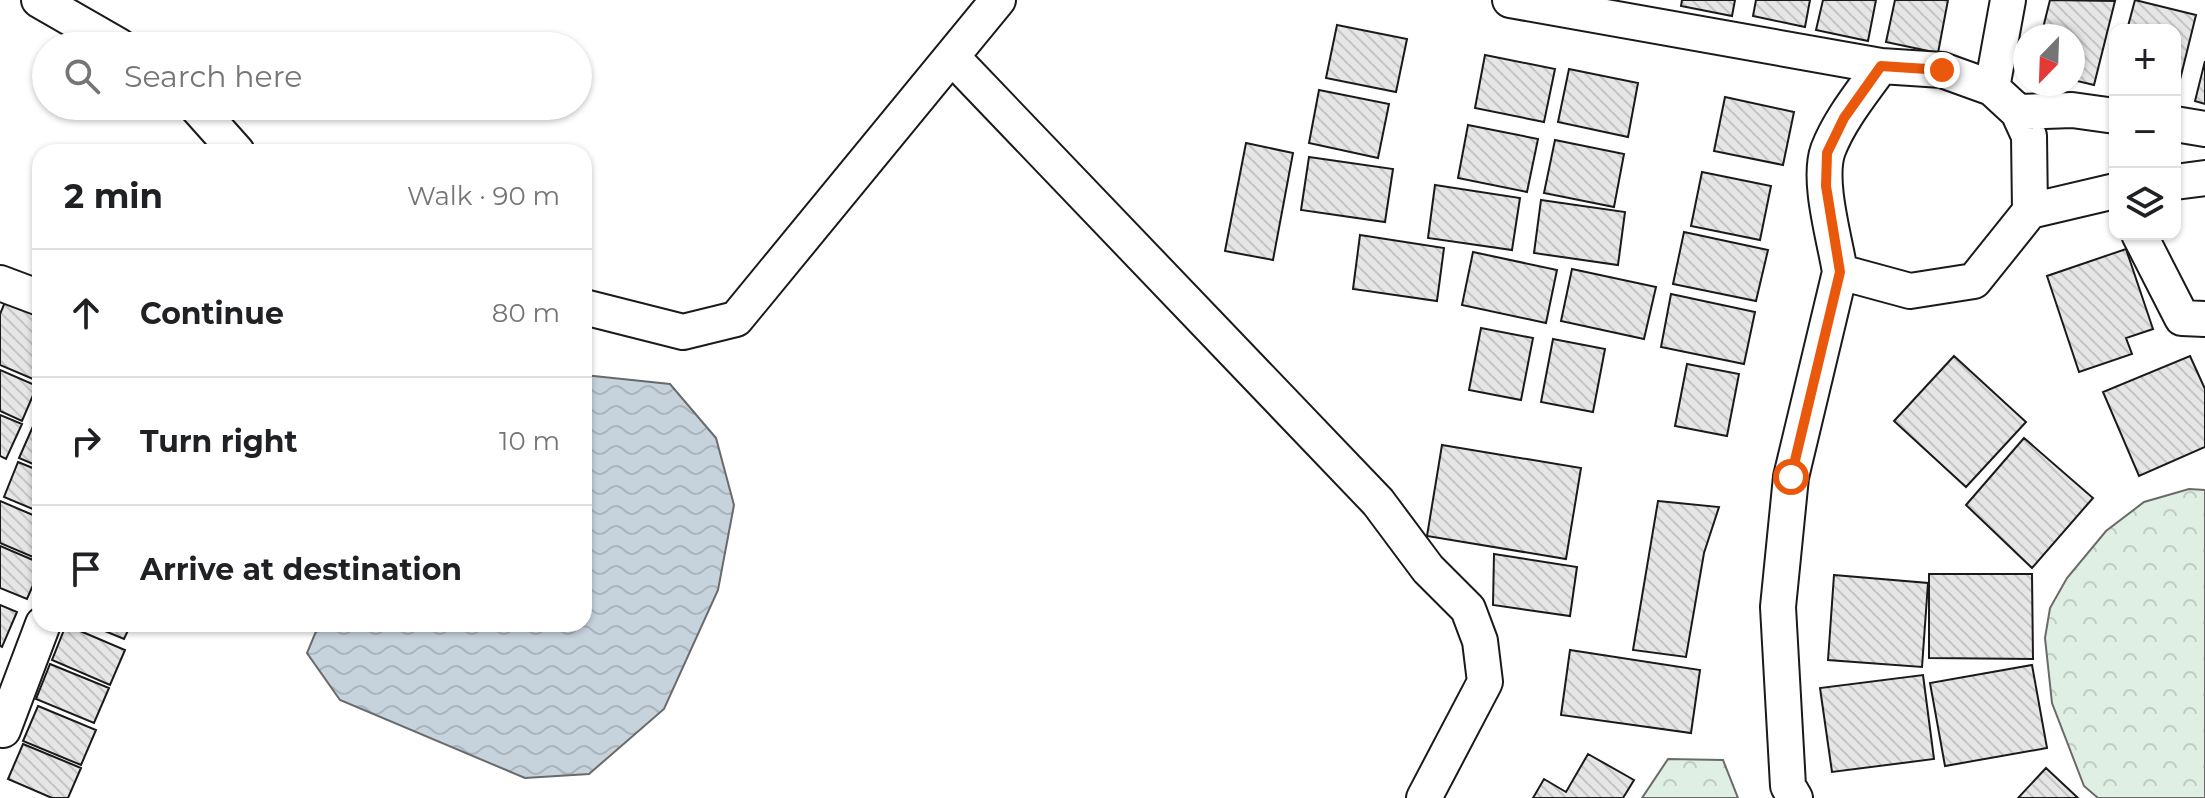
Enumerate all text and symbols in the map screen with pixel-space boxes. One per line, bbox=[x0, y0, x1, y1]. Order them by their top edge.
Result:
north arrow bbox=[2013, 24, 2085, 96]
map controls bbox=[2109, 24, 2181, 240]
button: + bbox=[2109, 24, 2181, 96]
search box bbox=[32, 32, 592, 120]
route end bbox=[1924, 52, 1960, 88]
icon: search bbox=[60, 54, 104, 98]
text: Search here bbox=[124, 58, 302, 95]
button: − bbox=[2109, 96, 2181, 168]
button: layers bbox=[2109, 168, 2181, 240]
text: 2 min bbox=[64, 175, 163, 217]
text: Walk · 90 m bbox=[407, 180, 560, 212]
icon: ahead bbox=[64, 291, 108, 335]
text: Continue bbox=[140, 295, 284, 332]
text: 80 m bbox=[492, 297, 560, 329]
icon: right bbox=[64, 419, 108, 463]
text: Turn right bbox=[140, 423, 297, 460]
text: 10 m bbox=[499, 425, 560, 457]
route start bbox=[1773, 459, 1809, 495]
icon: arrive bbox=[64, 547, 108, 591]
text: Arrive at destination bbox=[140, 551, 462, 588]

